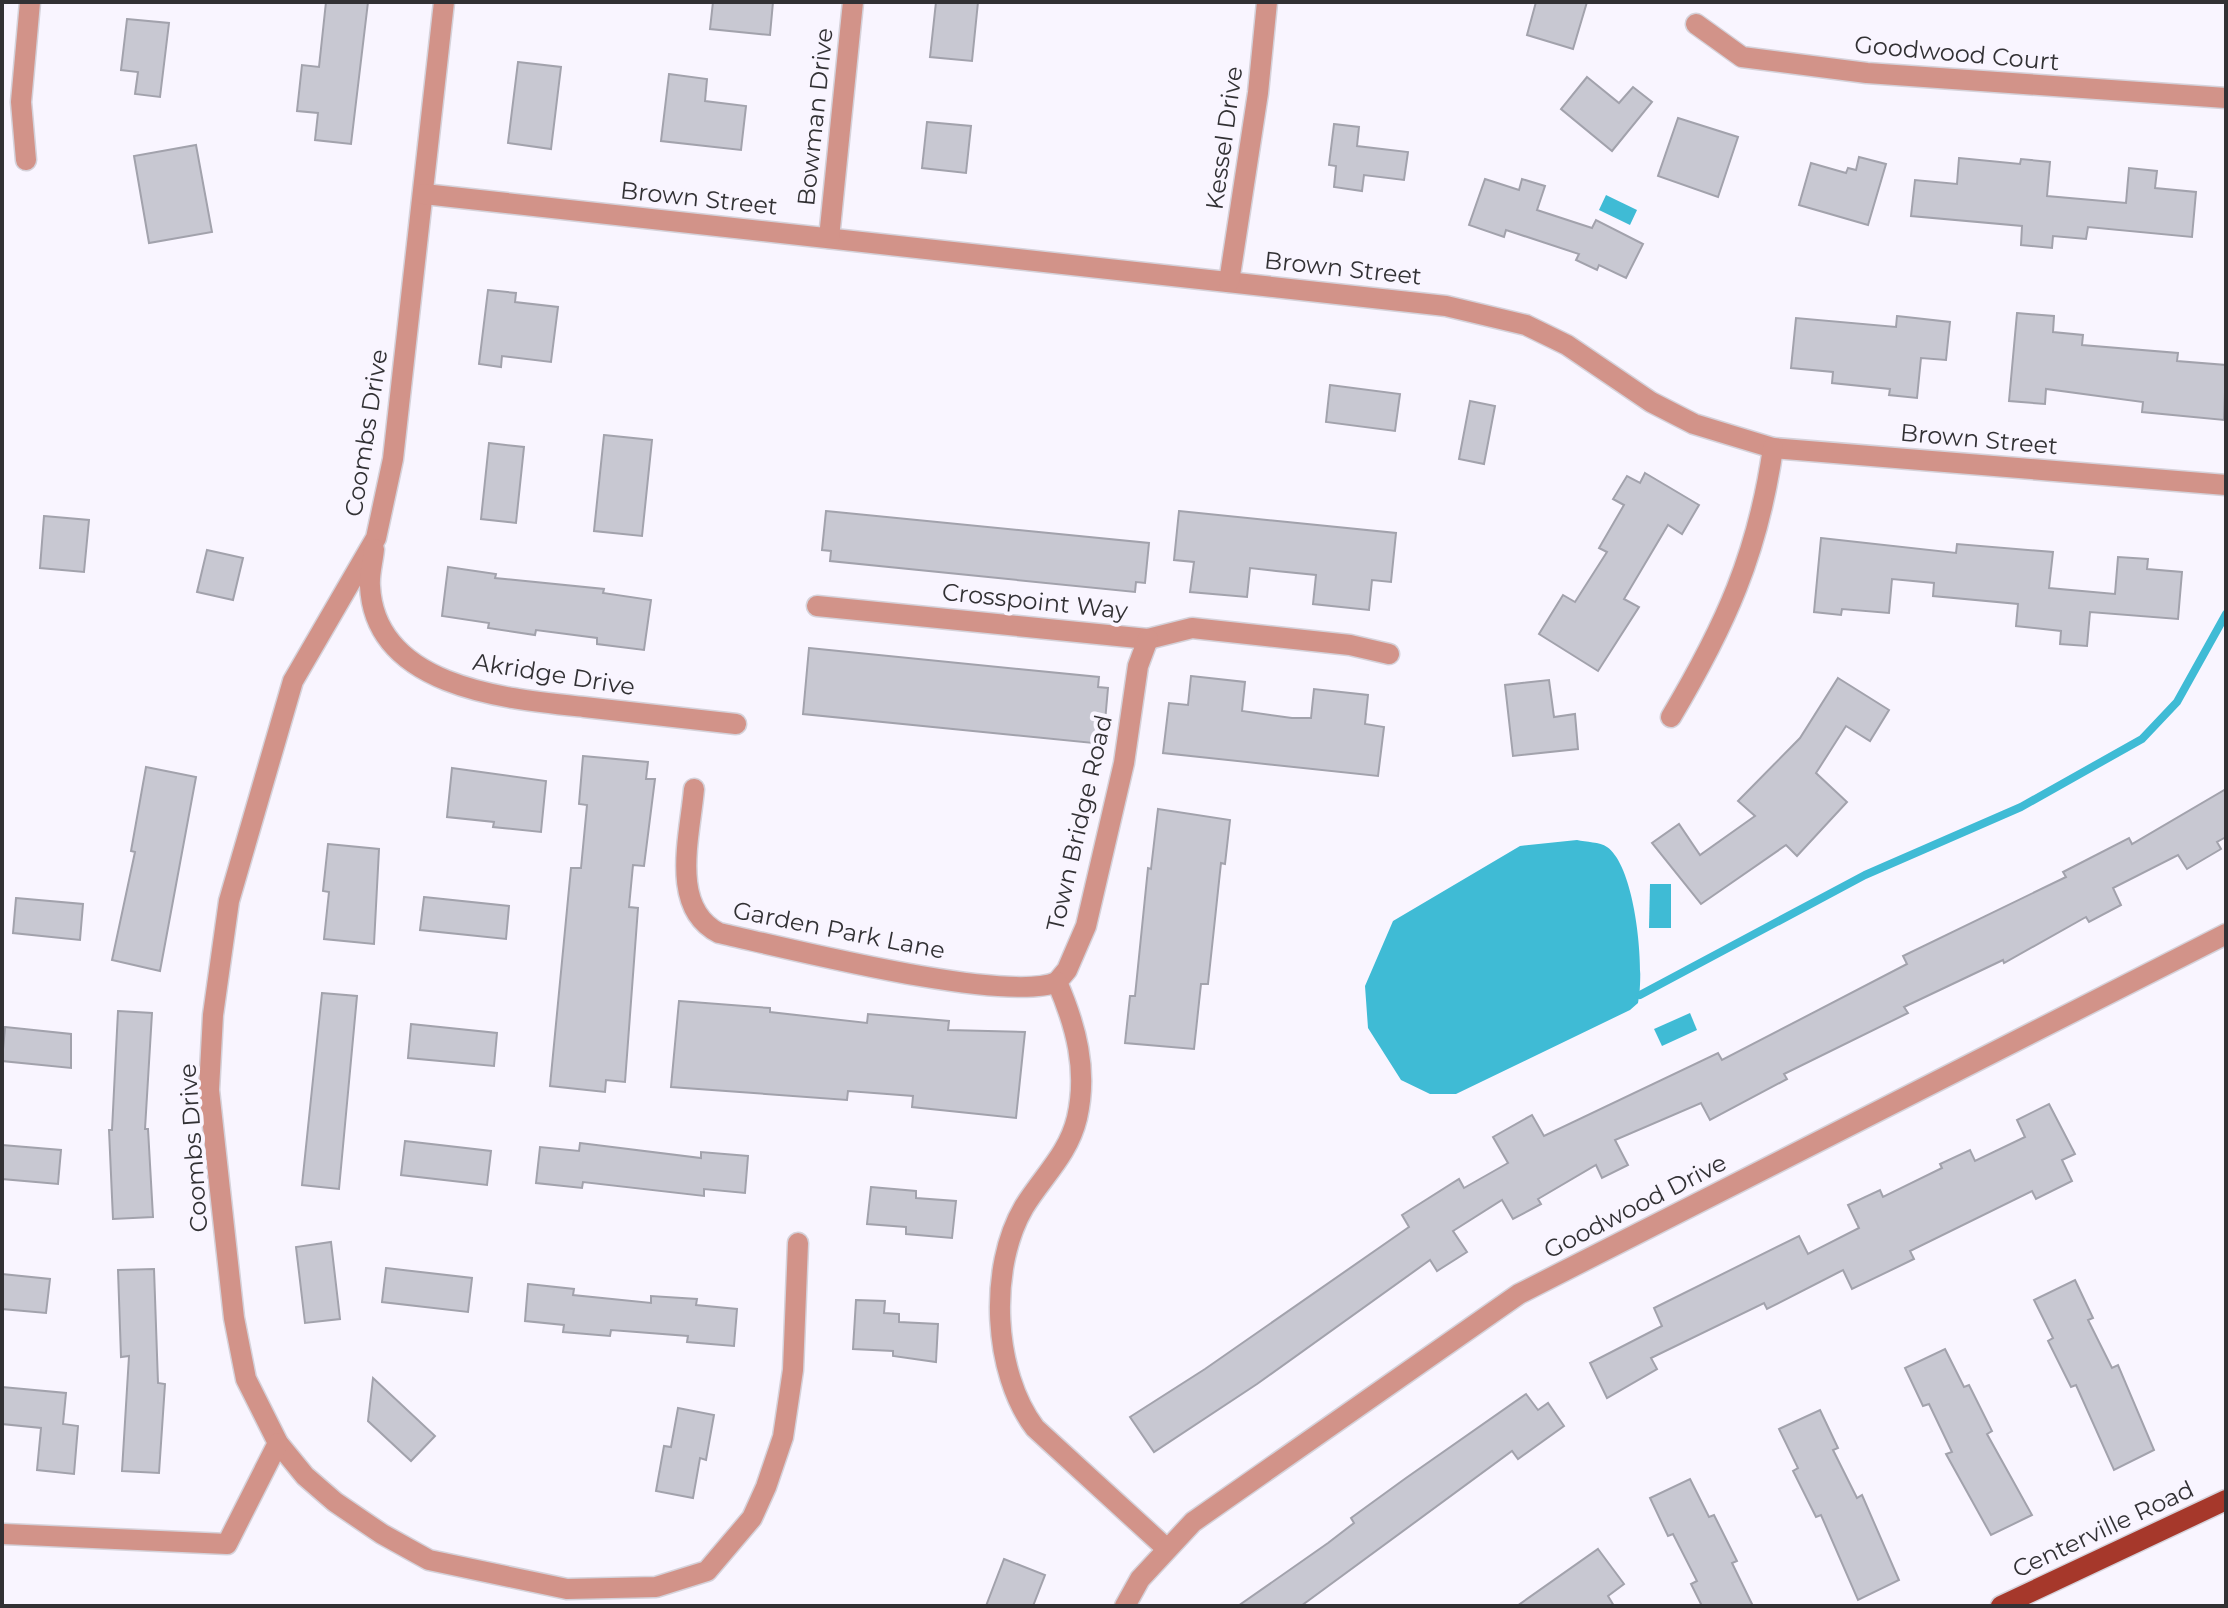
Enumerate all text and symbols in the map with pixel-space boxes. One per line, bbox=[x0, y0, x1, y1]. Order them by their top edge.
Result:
street label: Bowman Drive bbox=[791, 27, 839, 207]
street label: Goodwood Court bbox=[1853, 30, 2061, 76]
street label: Kessel Drive bbox=[1200, 64, 1248, 212]
street label: Brown Street bbox=[619, 175, 779, 221]
street label: Brown Street bbox=[1263, 245, 1423, 291]
street label: Coombs Drive bbox=[338, 347, 394, 519]
street label: Brown Street bbox=[1899, 418, 2059, 460]
street label: Crosspoint Way bbox=[941, 577, 1129, 625]
street label: Akridge Drive bbox=[471, 647, 637, 701]
street label: Town Bridge Road bbox=[1040, 712, 1118, 934]
street label: Garden Park Lane bbox=[730, 895, 948, 965]
street label: Coombs Drive bbox=[173, 1063, 213, 1233]
street label: Goodwood Drive bbox=[1539, 1147, 1731, 1265]
street label: Centerville Road bbox=[2008, 1474, 2198, 1584]

